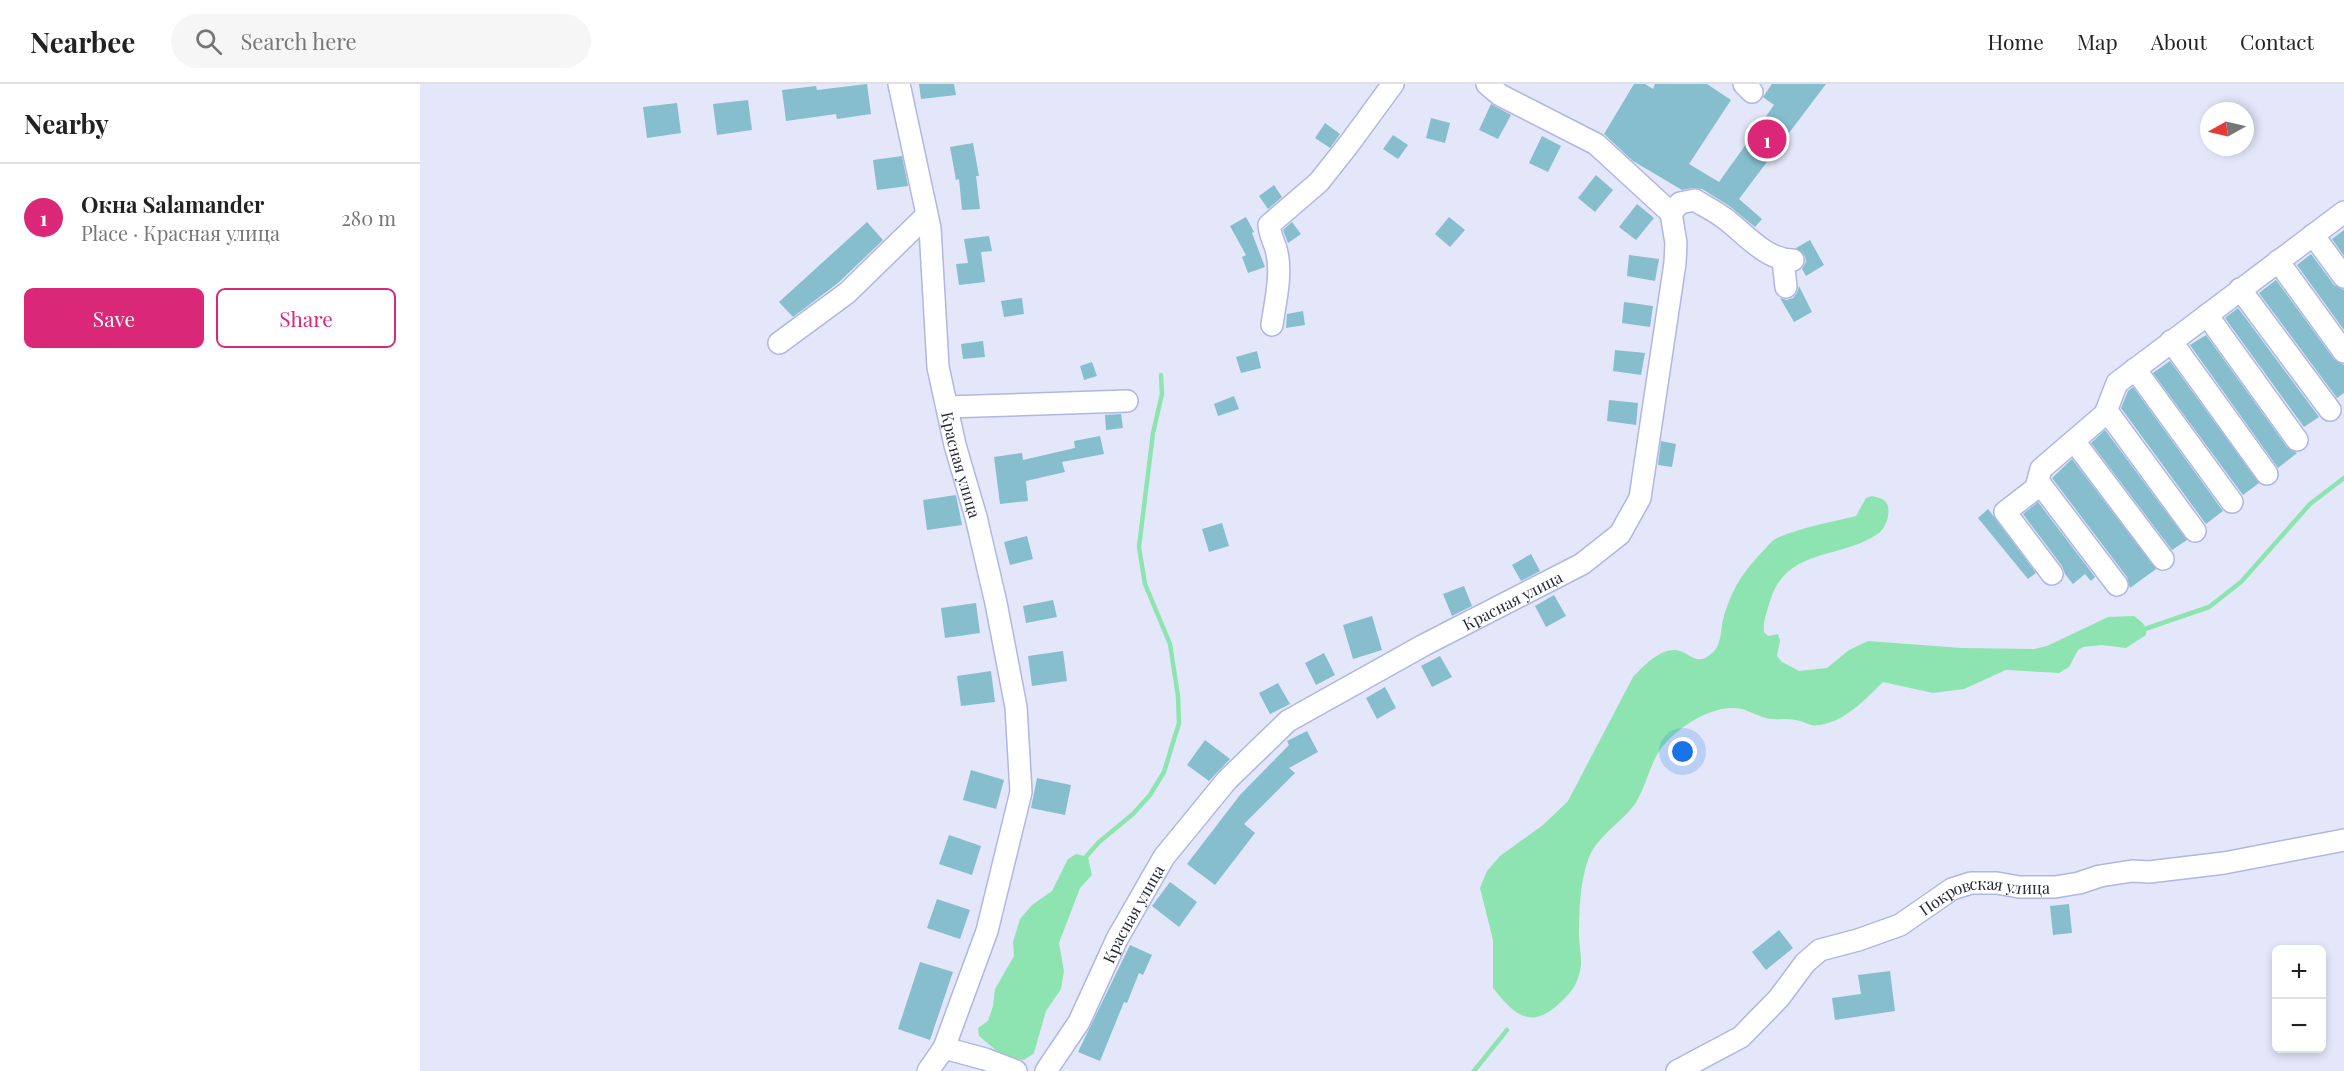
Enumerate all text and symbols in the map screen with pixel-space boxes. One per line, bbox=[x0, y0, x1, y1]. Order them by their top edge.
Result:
search box bbox=[171, 14, 591, 68]
text: Nearbee bbox=[30, 23, 135, 60]
icon: search bbox=[192, 25, 225, 58]
text: Search here bbox=[240, 26, 357, 56]
text: Home bbox=[1988, 27, 2044, 55]
text: Map bbox=[2077, 27, 2118, 55]
text: About bbox=[2151, 27, 2207, 55]
text: Contact bbox=[2240, 27, 2314, 55]
north arrow bbox=[2200, 102, 2254, 156]
text: Nearby bbox=[24, 106, 109, 141]
pin: 1 bbox=[1748, 116, 1786, 162]
text: Окна Salamander bbox=[81, 189, 264, 219]
text: 1 bbox=[40, 204, 47, 231]
text: 280 m bbox=[341, 204, 396, 231]
text: Place · Красная улица bbox=[81, 219, 280, 246]
button: Save bbox=[24, 288, 204, 348]
button: Share bbox=[216, 288, 396, 348]
street label: Красная улица bbox=[937, 410, 986, 520]
street label: Красная улица bbox=[1459, 566, 1566, 634]
your location bbox=[1668, 737, 1697, 766]
street label: Красная улица bbox=[1097, 861, 1168, 966]
street label: Покровская улица bbox=[1915, 872, 2050, 919]
map controls bbox=[2272, 945, 2326, 1053]
button: + bbox=[2272, 945, 2326, 999]
button: − bbox=[2272, 999, 2326, 1053]

